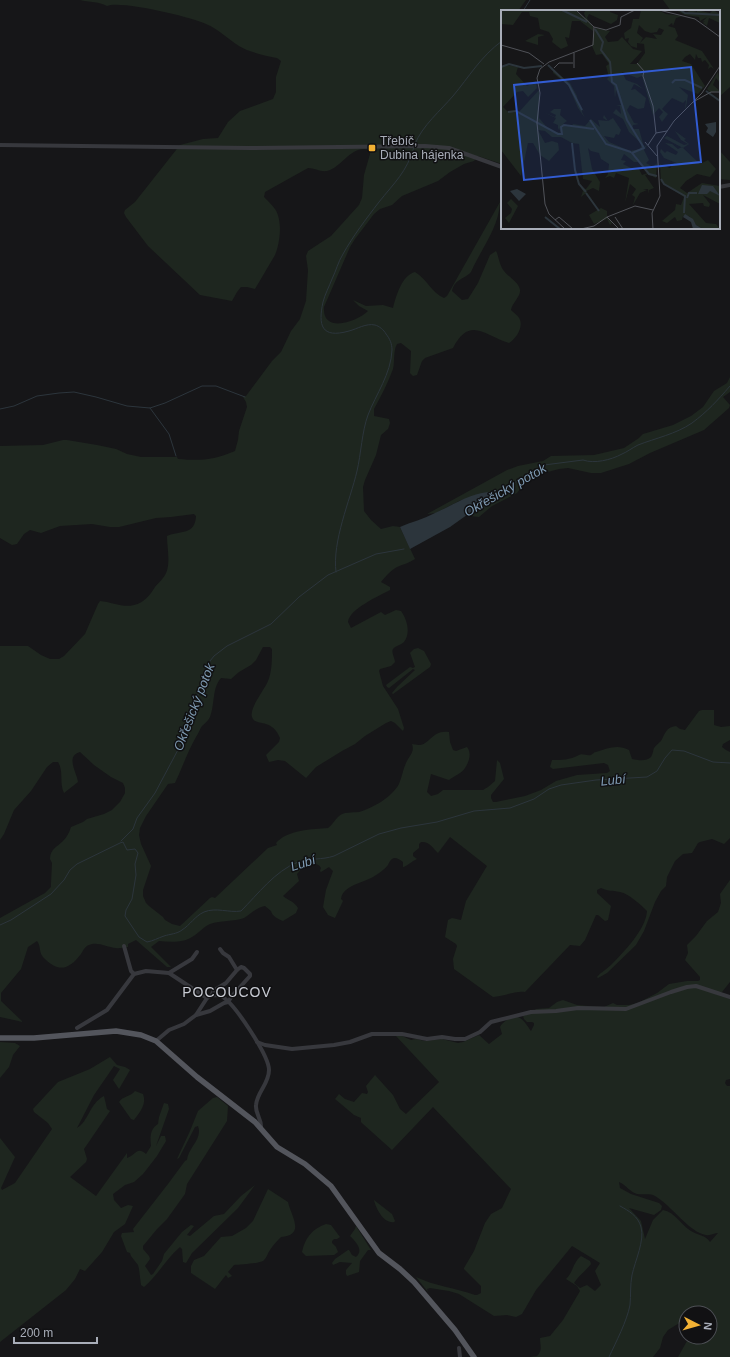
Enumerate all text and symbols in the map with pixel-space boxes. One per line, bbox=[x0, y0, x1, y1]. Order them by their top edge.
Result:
inset map bbox=[501, 10, 720, 229]
place label: Třebíč, Dubina hájenka bbox=[380, 134, 464, 162]
marker: Třebíč, Dubina hájenka bbox=[367, 143, 377, 153]
water label: Okřešický potok bbox=[461, 460, 550, 520]
water label: Okřešický potok bbox=[170, 660, 218, 753]
water label: Lubí bbox=[600, 771, 628, 789]
water label: Lubí bbox=[289, 852, 319, 874]
district label: POCOUCOV bbox=[182, 984, 272, 1000]
north arrow bbox=[678, 1305, 718, 1345]
scale bar bbox=[14, 1319, 97, 1345]
text: N bbox=[702, 1321, 714, 1331]
text: 200 m bbox=[20, 1326, 53, 1340]

